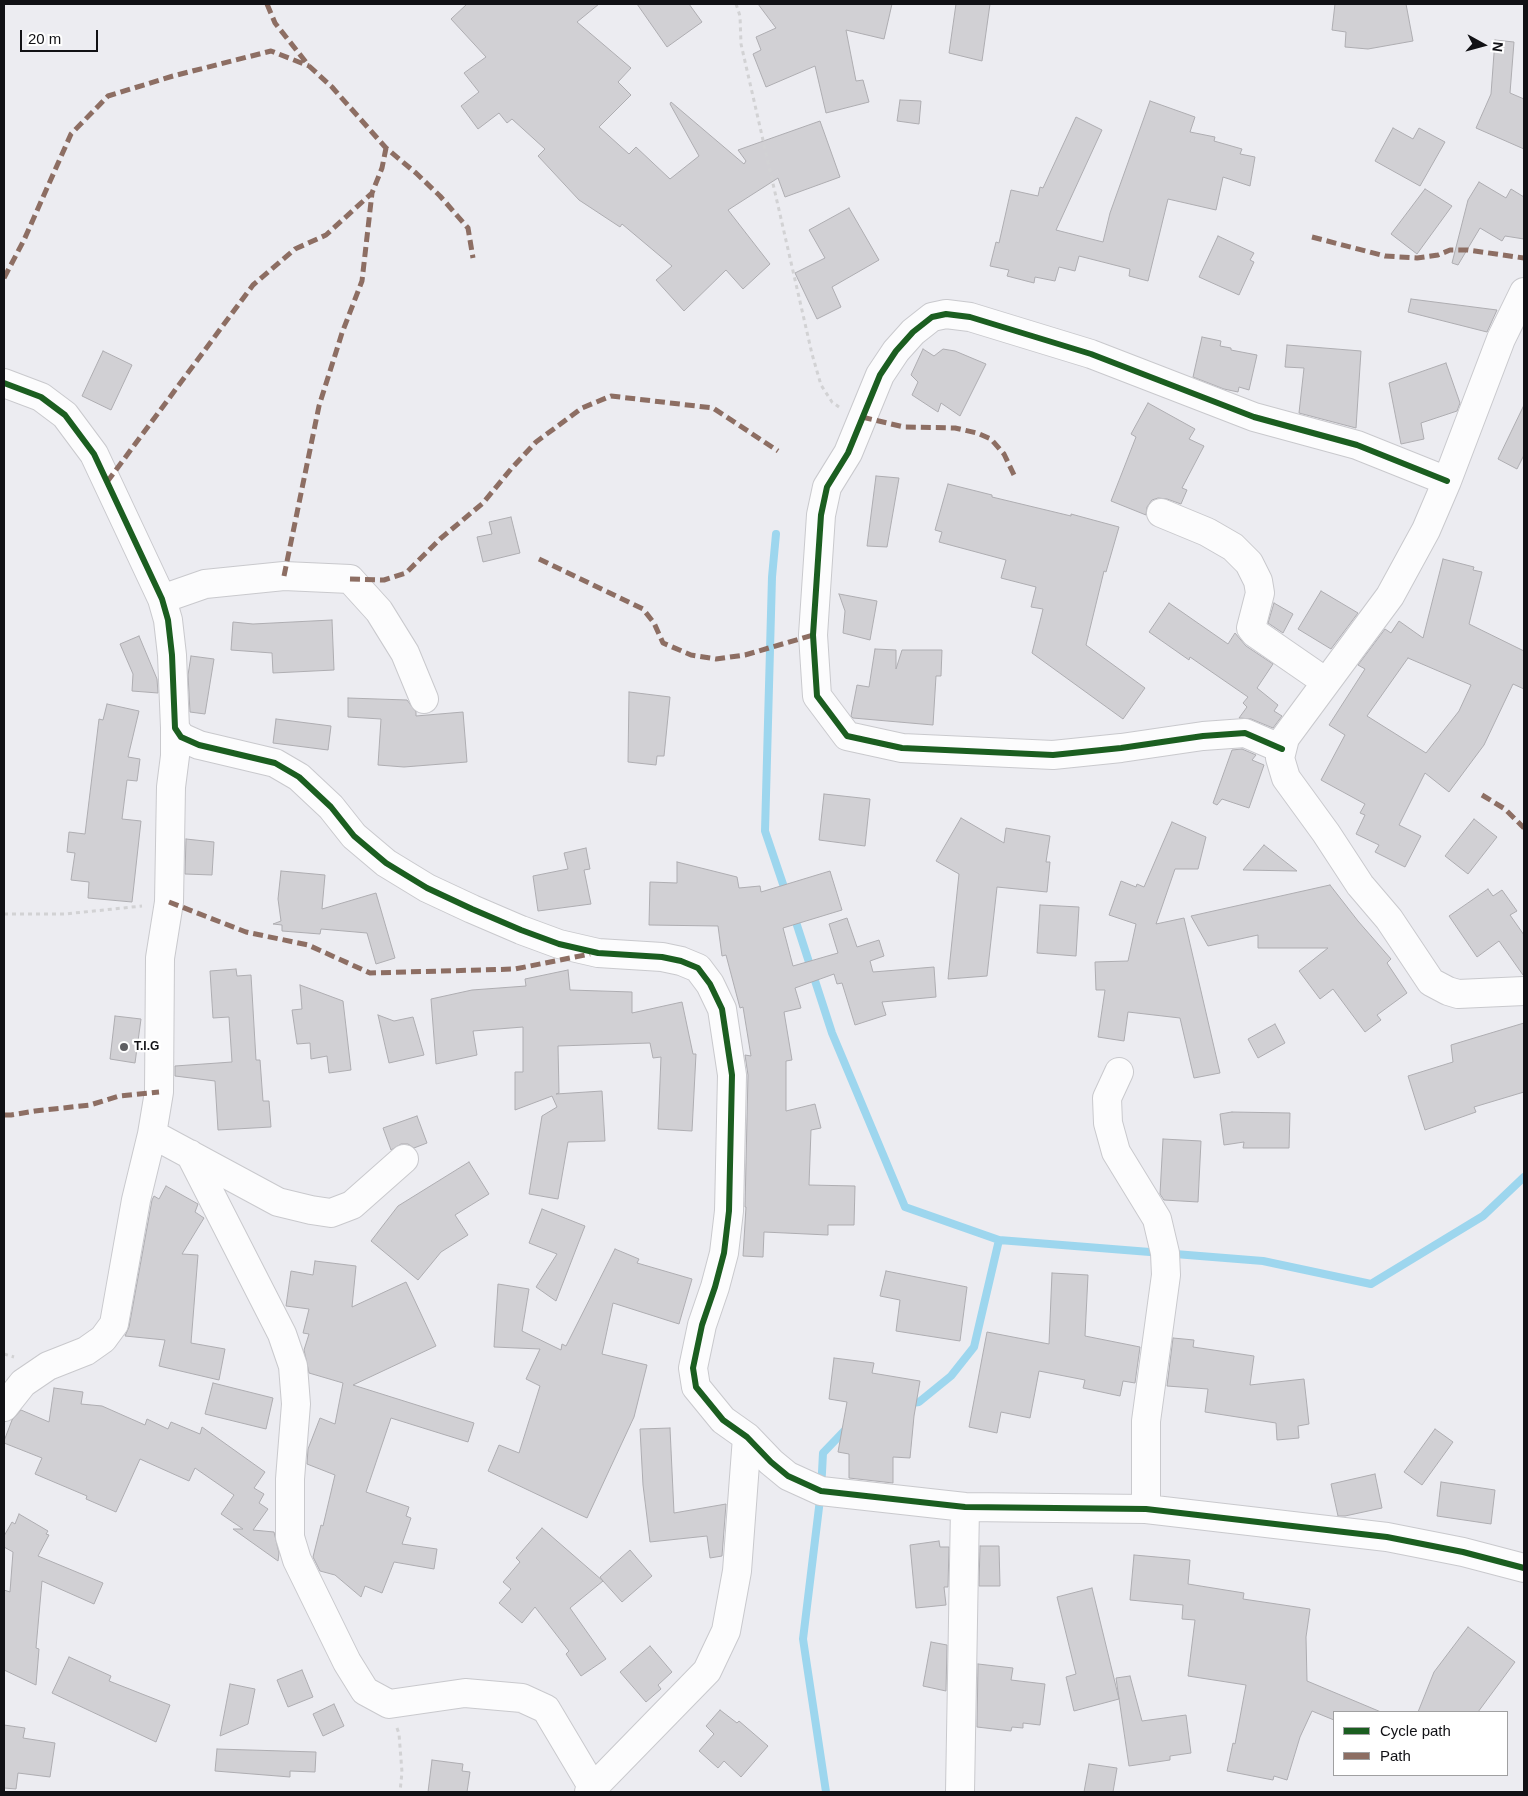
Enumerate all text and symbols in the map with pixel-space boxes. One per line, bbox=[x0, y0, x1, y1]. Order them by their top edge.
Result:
scale bar bbox=[22, 20, 100, 52]
north arrow bbox=[1458, 20, 1508, 70]
text: 20 m bbox=[28, 30, 61, 47]
text: N bbox=[1489, 41, 1506, 53]
place label: T.I.G bbox=[134, 1040, 159, 1054]
marker: T.I.G bbox=[118, 1041, 130, 1053]
legend bbox=[1333, 1711, 1508, 1776]
text: Cycle path bbox=[1380, 1722, 1451, 1739]
text: Path bbox=[1380, 1747, 1411, 1764]

